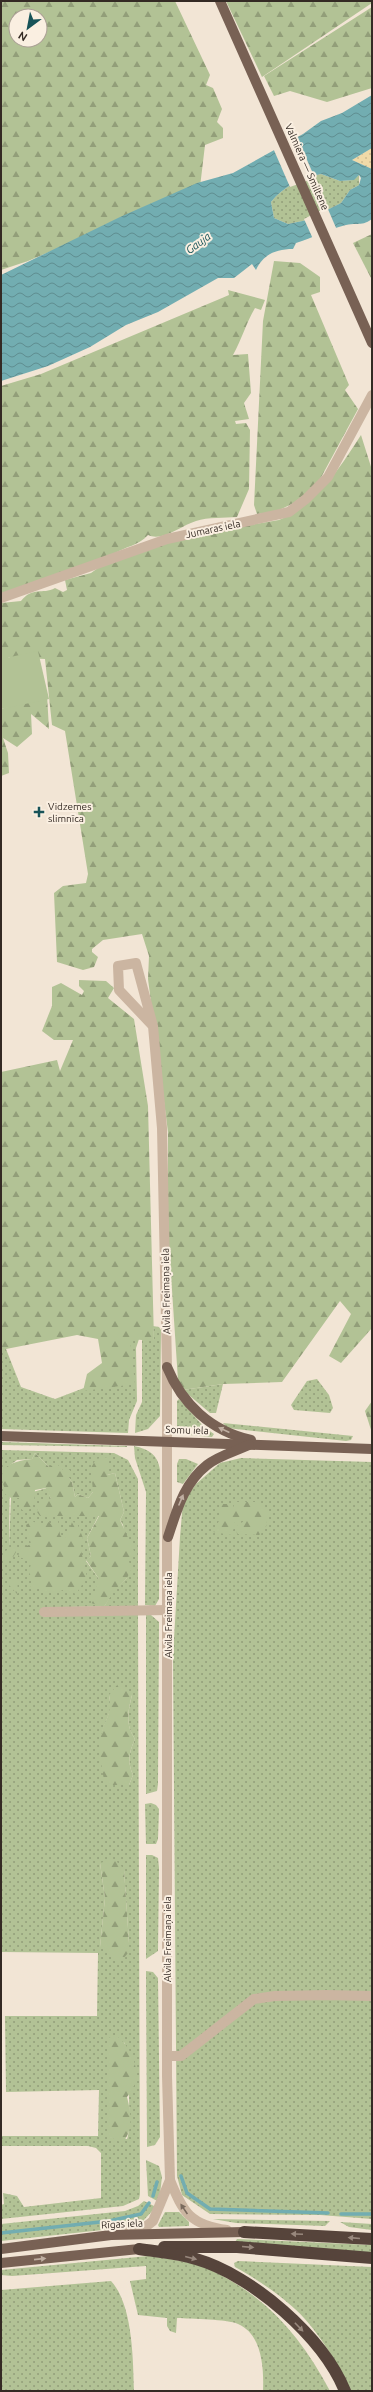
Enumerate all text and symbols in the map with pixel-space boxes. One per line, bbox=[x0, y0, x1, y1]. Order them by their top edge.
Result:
north arrow bbox=[8, 8, 48, 48]
text: N bbox=[16, 29, 29, 44]
street label: Valmiera — Smiltene bbox=[283, 122, 331, 212]
water label: Gauja bbox=[183, 230, 213, 256]
street label: Jumaras iela bbox=[185, 518, 241, 540]
place label: Vidzemes slimnīca bbox=[48, 801, 91, 824]
marker: Vidzemes slimnīca bbox=[33, 806, 45, 818]
street label: Alvila Freimaņa iela bbox=[160, 1248, 172, 1334]
street label: Somu iela bbox=[165, 1424, 209, 1436]
one-way arrow bbox=[218, 1427, 229, 1433]
one-way arrow bbox=[178, 1494, 184, 1506]
street label: Alvila Freimaņa iela bbox=[163, 1572, 174, 1658]
street label: Alvila Freimaņa iela bbox=[162, 1896, 173, 1982]
one-way arrow bbox=[180, 2204, 188, 2214]
street label: Rīgas iela bbox=[101, 2217, 143, 2231]
one-way arrow bbox=[291, 2231, 303, 2238]
one-way arrow bbox=[348, 2234, 360, 2241]
one-way arrow bbox=[242, 2244, 254, 2251]
one-way arrow bbox=[34, 2255, 46, 2262]
one-way arrow bbox=[185, 2255, 197, 2261]
one-way arrow bbox=[294, 2322, 304, 2332]

